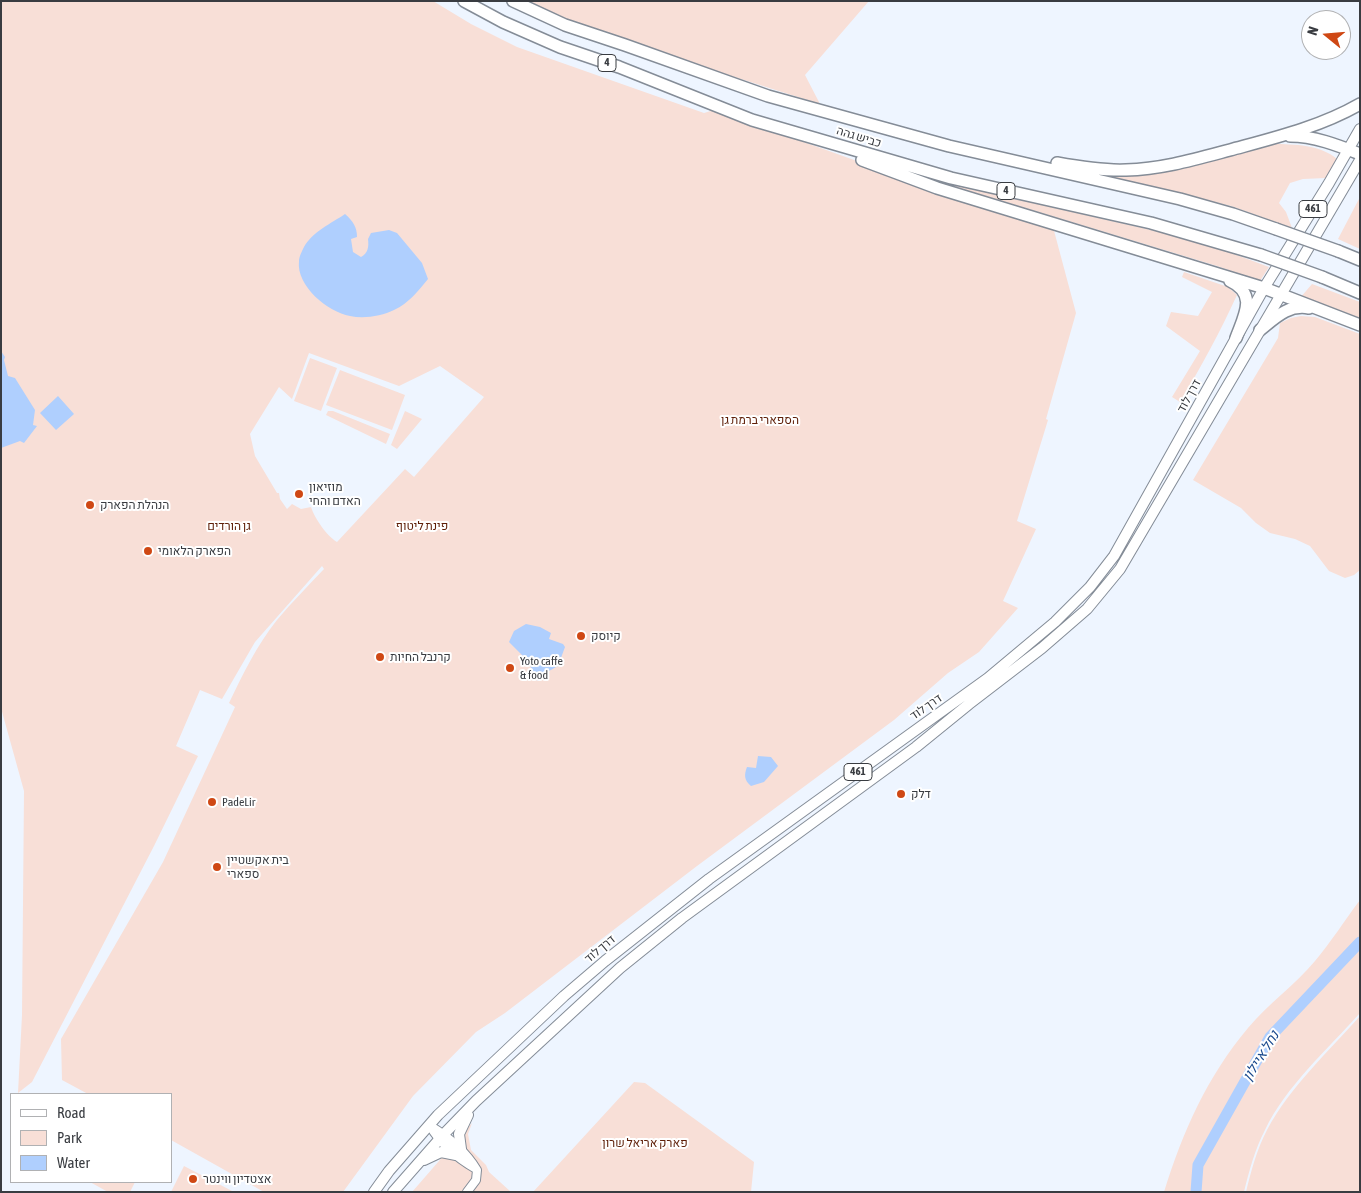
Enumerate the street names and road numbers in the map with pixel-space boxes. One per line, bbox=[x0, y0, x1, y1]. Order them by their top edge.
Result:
road number: 4 bbox=[598, 54, 616, 72]
street label: כביש גהה bbox=[835, 123, 883, 151]
road number: 4 bbox=[997, 182, 1015, 200]
road number: 461 bbox=[1299, 200, 1327, 218]
street label: דרך לוד bbox=[1174, 377, 1204, 415]
street label: דרך לוד bbox=[907, 691, 945, 723]
road number: 461 bbox=[844, 764, 872, 780]
street label: דרך לוד bbox=[582, 932, 618, 966]

